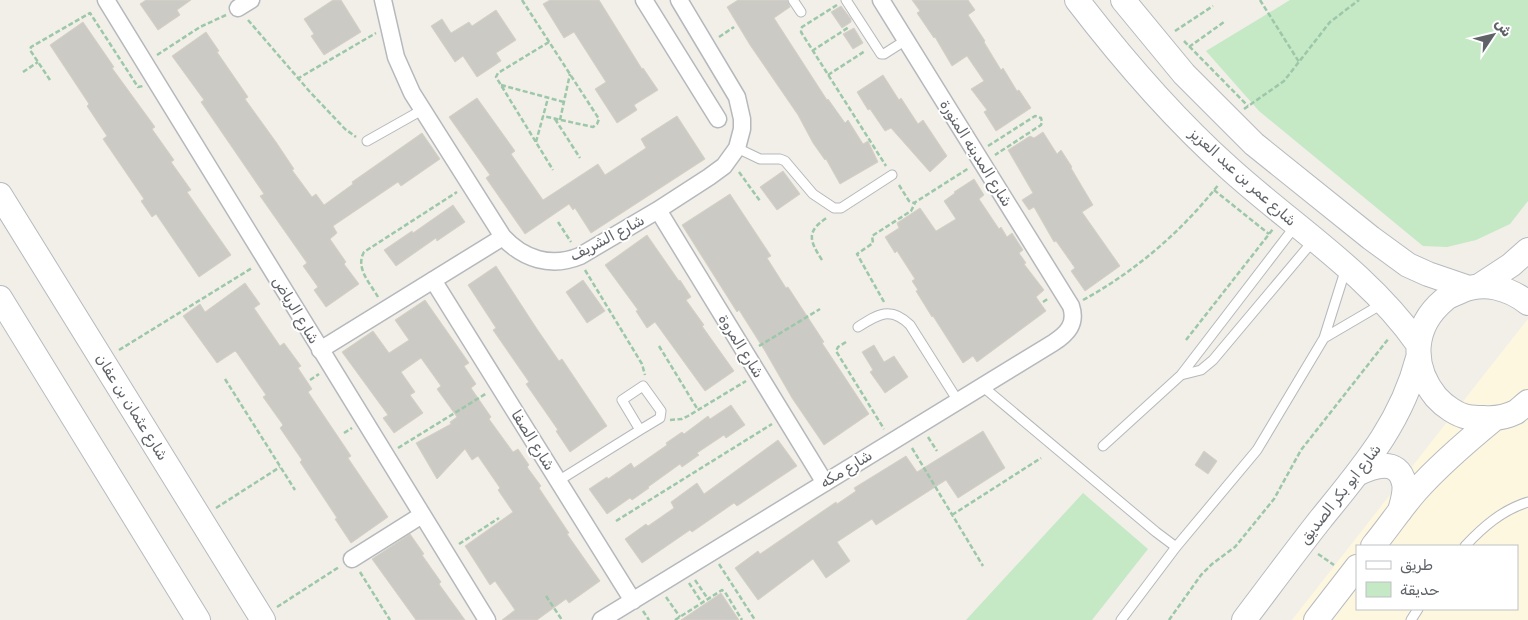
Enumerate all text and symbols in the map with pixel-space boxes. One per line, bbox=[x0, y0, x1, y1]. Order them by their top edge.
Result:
north arrow bbox=[1468, 10, 1518, 60]
text: ش bbox=[1491, 16, 1515, 40]
street label: شارع المدينه المنورة bbox=[934, 96, 1016, 211]
street label: شارع عمر بن عبد العزيز bbox=[1184, 124, 1300, 231]
street label: شارع الشريف bbox=[567, 211, 648, 267]
street label: شارع الرياض bbox=[267, 273, 323, 348]
street label: شارع المروة bbox=[713, 311, 768, 382]
street label: شارع عثمان بن عفان bbox=[90, 350, 172, 465]
street label: شارع الصفا bbox=[506, 406, 559, 475]
street label: شارع ابو بكر الصديق bbox=[1295, 440, 1386, 549]
street label: شارع مكه bbox=[817, 446, 876, 494]
legend bbox=[1356, 545, 1518, 610]
text: طريق bbox=[1400, 556, 1433, 574]
text: حديقة bbox=[1400, 581, 1440, 599]

